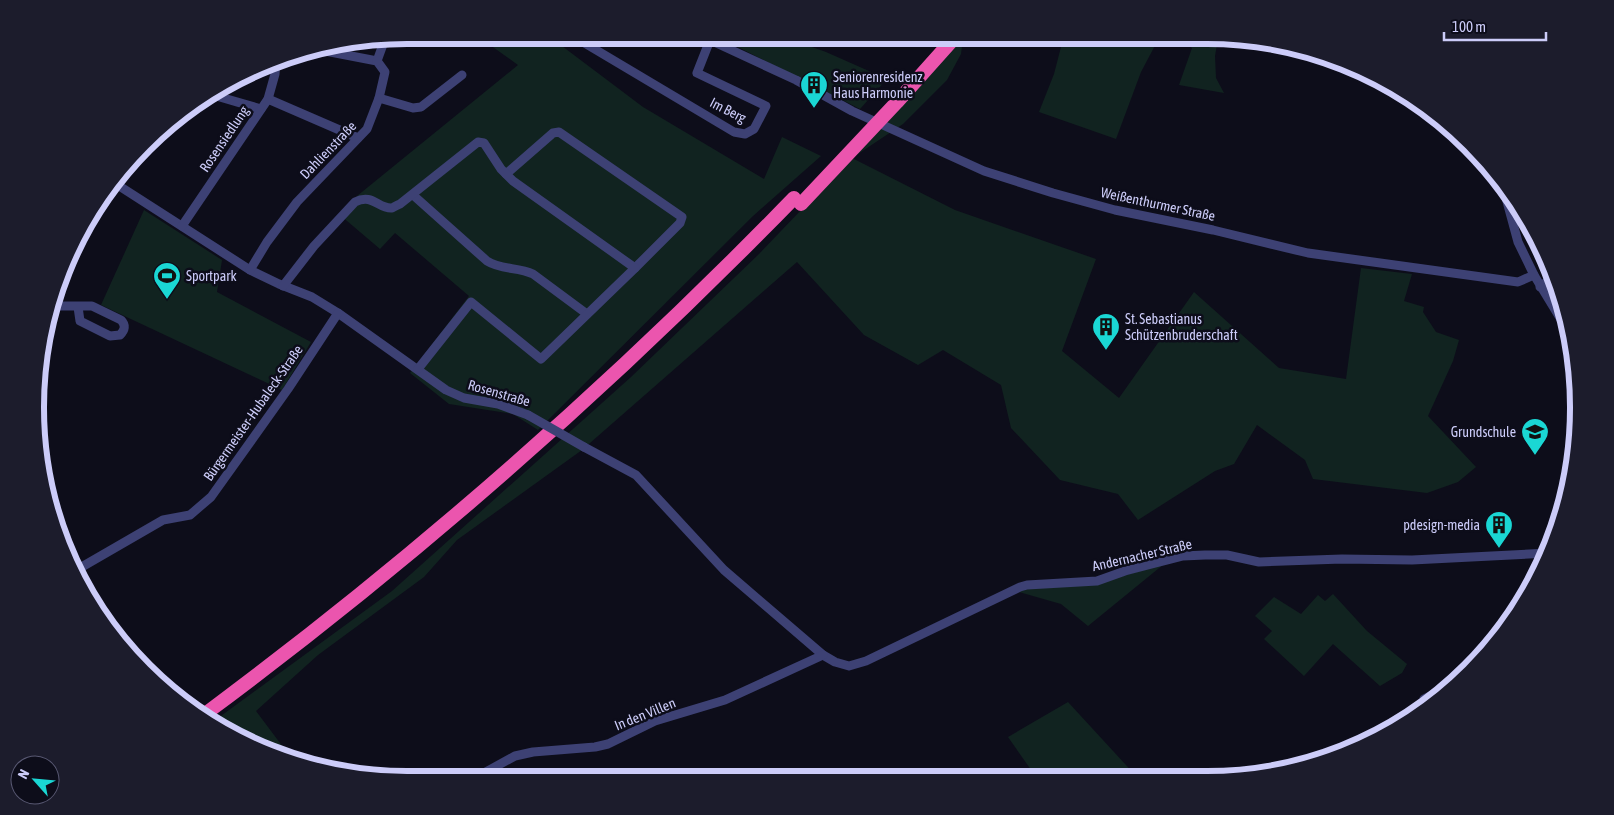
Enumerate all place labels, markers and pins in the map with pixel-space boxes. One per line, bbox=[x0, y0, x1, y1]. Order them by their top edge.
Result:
place label: Seniorenresidenz Haus Harmonie bbox=[833, 69, 923, 101]
building icon: Seniorenresidenz Haus Harmonie bbox=[799, 70, 829, 109]
sports icon: Sportpark bbox=[152, 261, 182, 300]
place label: Sportpark bbox=[186, 268, 237, 284]
place label: St. Sebastianus Schützenbruderschaft bbox=[1125, 311, 1238, 343]
building icon: St. Sebastianus Schützenbruderschaft bbox=[1091, 312, 1121, 351]
school or university icon: Grundschule bbox=[1520, 417, 1550, 456]
place label: Grundschule bbox=[1451, 424, 1516, 440]
building icon: pdesign-media bbox=[1484, 510, 1514, 549]
place label: pdesign-media bbox=[1403, 517, 1480, 533]

